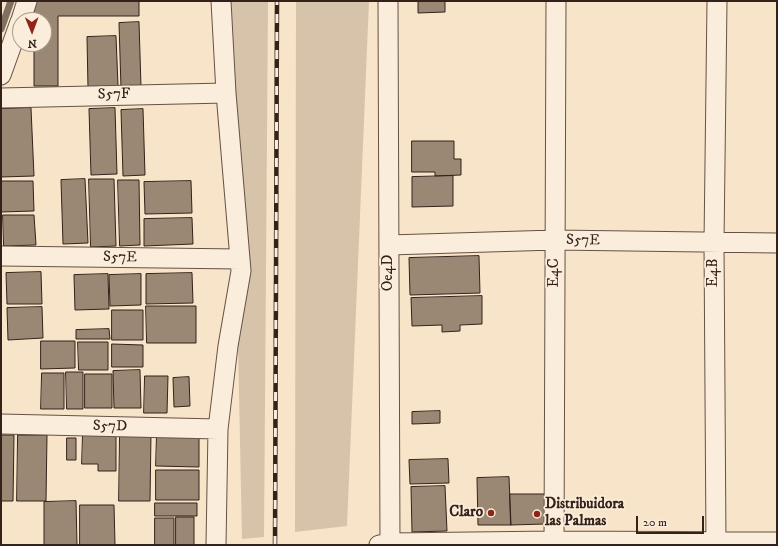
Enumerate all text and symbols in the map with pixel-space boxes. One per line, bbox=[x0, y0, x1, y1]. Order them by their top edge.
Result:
north arrow bbox=[12, 12, 52, 52]
text: N bbox=[28, 36, 37, 50]
street label: S57F bbox=[98, 86, 130, 104]
street label: S57E bbox=[566, 232, 600, 250]
street label: S57E bbox=[103, 249, 137, 267]
street label: Oe4D bbox=[380, 255, 398, 291]
street label: E4C bbox=[546, 258, 564, 288]
street label: E4B bbox=[705, 259, 723, 287]
street label: S57D bbox=[93, 418, 127, 436]
place label: Distribuidora las Palmas bbox=[545, 496, 624, 531]
place label: Claro bbox=[449, 504, 483, 522]
marker: Claro bbox=[486, 508, 496, 518]
scale bar bbox=[638, 508, 706, 534]
marker: Distribuidora las Palmas bbox=[532, 509, 542, 519]
text: 20 m bbox=[643, 515, 667, 530]

